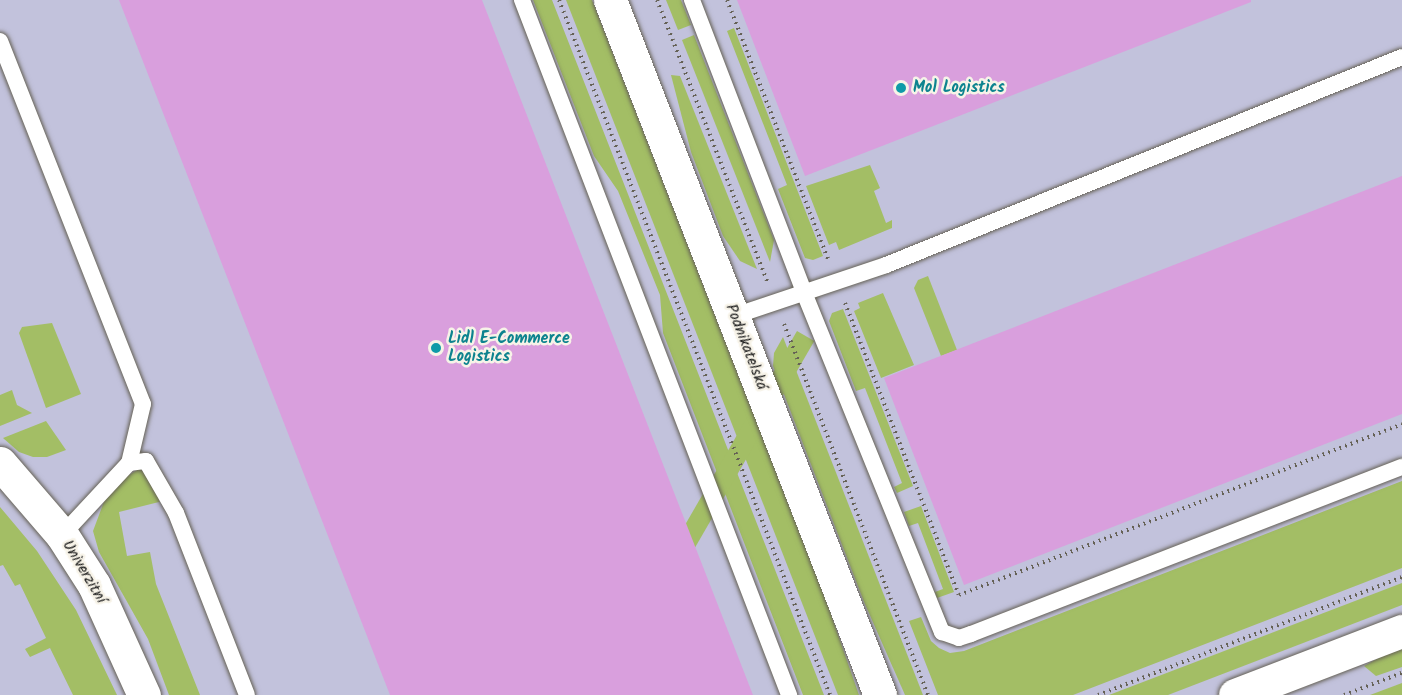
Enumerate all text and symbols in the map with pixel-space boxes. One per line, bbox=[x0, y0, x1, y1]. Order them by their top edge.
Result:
place label: Mol Logistics bbox=[913, 78, 1005, 98]
marker: Mol Logistics bbox=[894, 81, 908, 95]
street label: Podnikatelská bbox=[721, 301, 771, 393]
place label: Lidl E-Commerce Logistics bbox=[448, 329, 570, 367]
marker: Lidl E-Commerce Logistics bbox=[429, 341, 443, 355]
street label: Univerzitní bbox=[58, 537, 110, 607]

